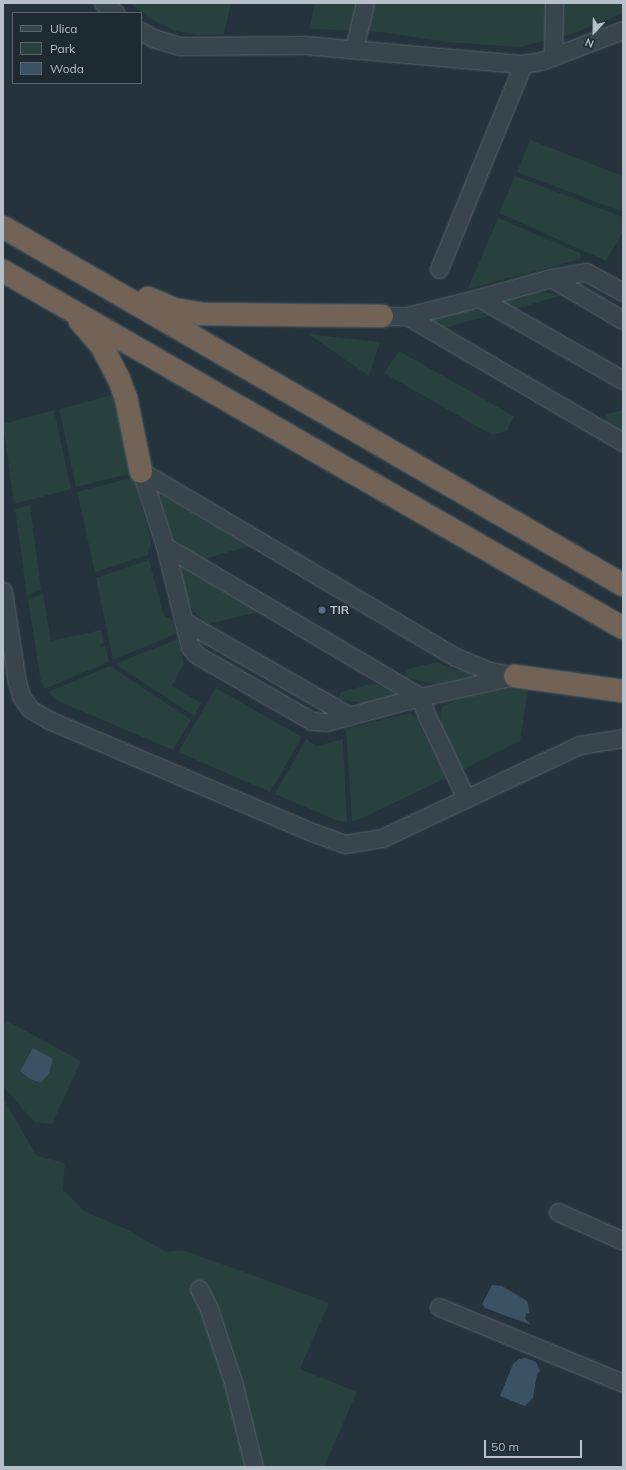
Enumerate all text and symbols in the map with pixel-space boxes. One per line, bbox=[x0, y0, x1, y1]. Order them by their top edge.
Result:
legend bbox=[12, 12, 142, 84]
north arrow bbox=[574, 12, 614, 52]
text: Ulica bbox=[50, 21, 78, 36]
text: N bbox=[583, 35, 596, 51]
text: Park bbox=[50, 41, 75, 56]
text: Woda bbox=[50, 61, 84, 76]
place label: TIR bbox=[330, 603, 349, 617]
marker: TIR bbox=[317, 605, 327, 615]
scale bar bbox=[486, 1432, 584, 1458]
text: 50 m bbox=[491, 1439, 519, 1454]

